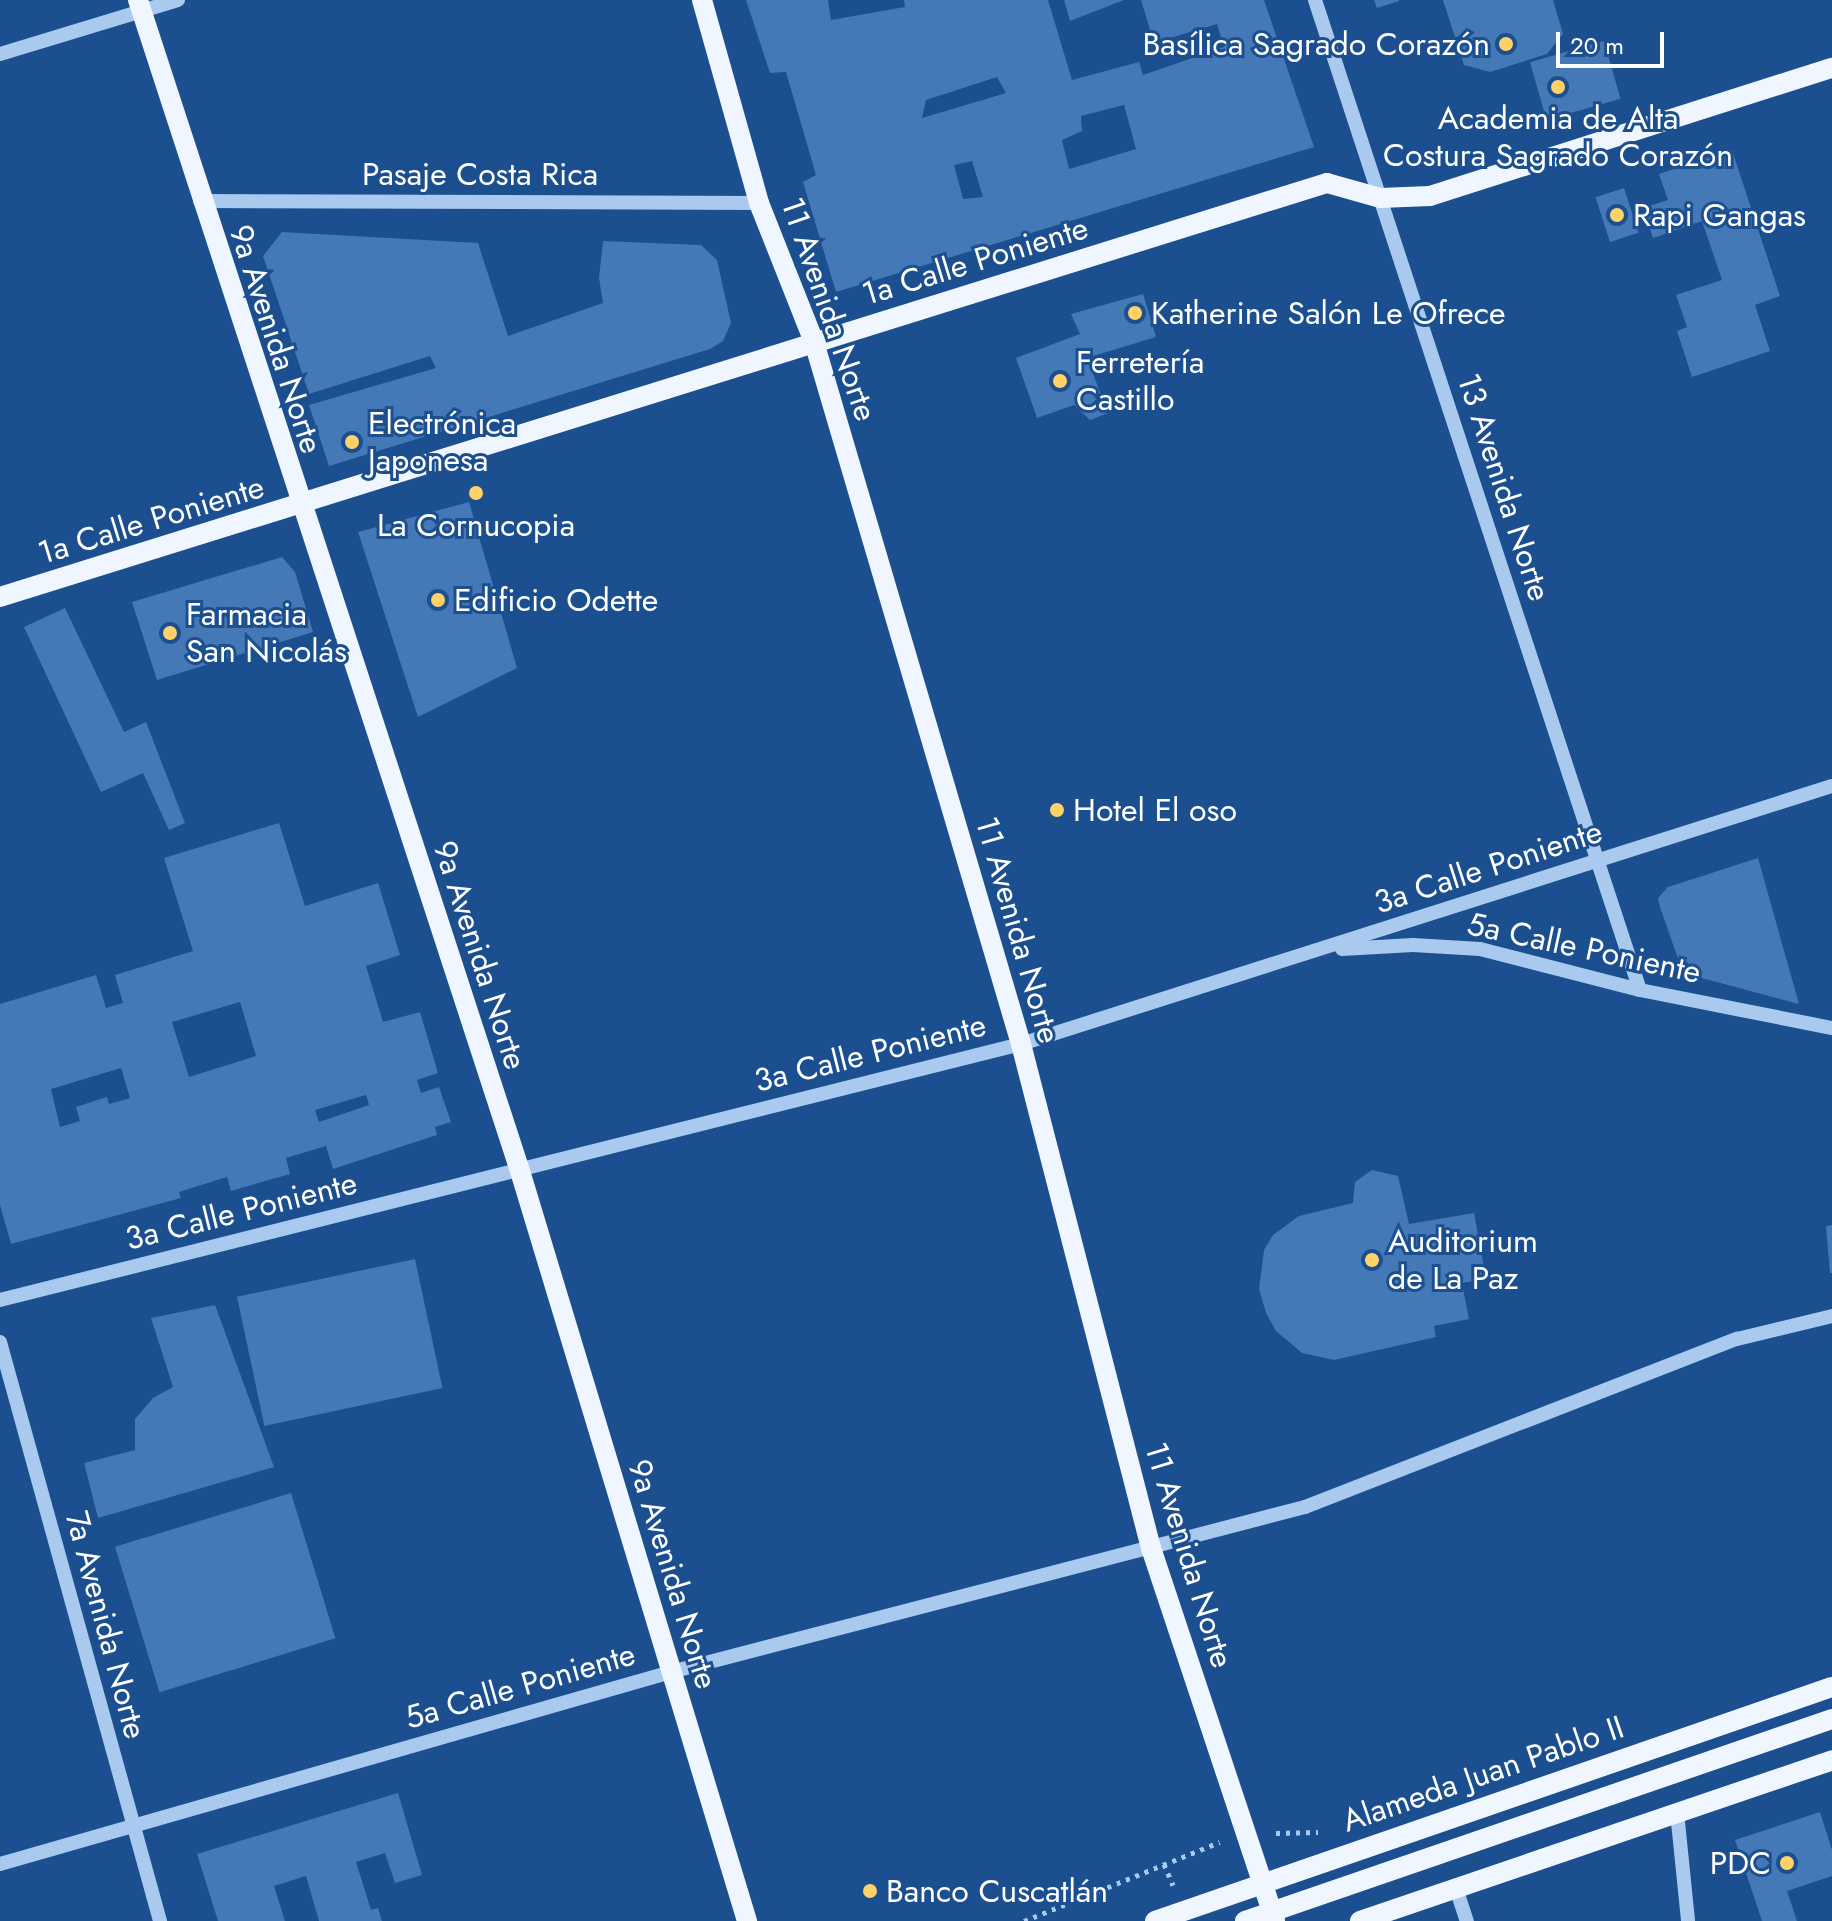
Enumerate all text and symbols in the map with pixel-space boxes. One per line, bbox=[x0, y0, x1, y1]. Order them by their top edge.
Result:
scale bar bbox=[1560, 16, 1668, 66]
place label: Basílica Sagrado Corazón bbox=[1142, 25, 1490, 63]
text: 20 m bbox=[1570, 28, 1624, 63]
marker: Basílica Sagrado Corazón bbox=[1497, 35, 1515, 53]
marker: Academia de Alta Costura Sagrado Corazón bbox=[1549, 78, 1567, 96]
place label: Academia de Alta Costura Sagrado Corazón bbox=[1383, 100, 1733, 175]
street label: Pasaje Costa Rica bbox=[362, 155, 598, 193]
street label: 11 Avenida Norte bbox=[773, 192, 885, 426]
place label: Rapi Gangas bbox=[1633, 196, 1806, 234]
marker: Rapi Gangas bbox=[1608, 206, 1626, 224]
street label: 1a Calle Poniente bbox=[857, 208, 1093, 314]
street label: 9a Avenida Norte bbox=[221, 220, 331, 458]
place label: Katherine Salón Le Ofrece bbox=[1151, 294, 1505, 332]
marker: Katherine Salón Le Ofrece bbox=[1126, 304, 1144, 322]
place label: Ferretería Castillo bbox=[1076, 344, 1204, 419]
street label: 13 Avenida Norte bbox=[1449, 368, 1559, 606]
marker: Ferretería Castillo bbox=[1051, 372, 1069, 390]
place label: Electrónica Japonesa bbox=[368, 405, 516, 480]
marker: Electrónica Japonesa bbox=[343, 433, 361, 451]
street label: 1a Calle Poniente bbox=[33, 467, 269, 573]
marker: La Cornucopia bbox=[467, 484, 485, 502]
place label: La Cornucopia bbox=[377, 506, 575, 544]
place label: Edificio Odette bbox=[454, 581, 658, 619]
marker: Edificio Odette bbox=[429, 591, 447, 609]
place label: Farmacia San Nicolás bbox=[186, 596, 347, 671]
marker: Farmacia San Nicolás bbox=[161, 624, 179, 642]
place label: Hotel El oso bbox=[1073, 791, 1237, 829]
marker: Hotel El oso bbox=[1048, 801, 1066, 819]
street label: 11 Avenida Norte bbox=[967, 812, 1069, 1048]
street label: 3a Calle Poniente bbox=[1369, 812, 1607, 922]
street label: 9a Avenida Norte bbox=[425, 836, 535, 1074]
street label: 5a Calle Poniente bbox=[1464, 905, 1704, 991]
street label: 3a Calle Poniente bbox=[750, 1006, 990, 1100]
street label: 3a Calle Poniente bbox=[121, 1164, 361, 1258]
place label: Auditorium de La Paz bbox=[1388, 1223, 1538, 1298]
marker: Auditorium de La Paz bbox=[1363, 1251, 1381, 1269]
street label: 11 Avenida Norte bbox=[1136, 1438, 1242, 1672]
street label: 9a Avenida Norte bbox=[620, 1455, 726, 1693]
street label: 7a Avenida Norte bbox=[57, 1507, 155, 1743]
street label: 5a Calle Poniente bbox=[400, 1635, 640, 1737]
street label: Alameda Juan Pablo II bbox=[1337, 1708, 1629, 1840]
place label: PDC bbox=[1710, 1844, 1771, 1882]
marker: PDC bbox=[1778, 1854, 1796, 1872]
place label: Banco Cuscatlán bbox=[886, 1872, 1108, 1910]
marker: Banco Cuscatlán bbox=[861, 1882, 879, 1900]

